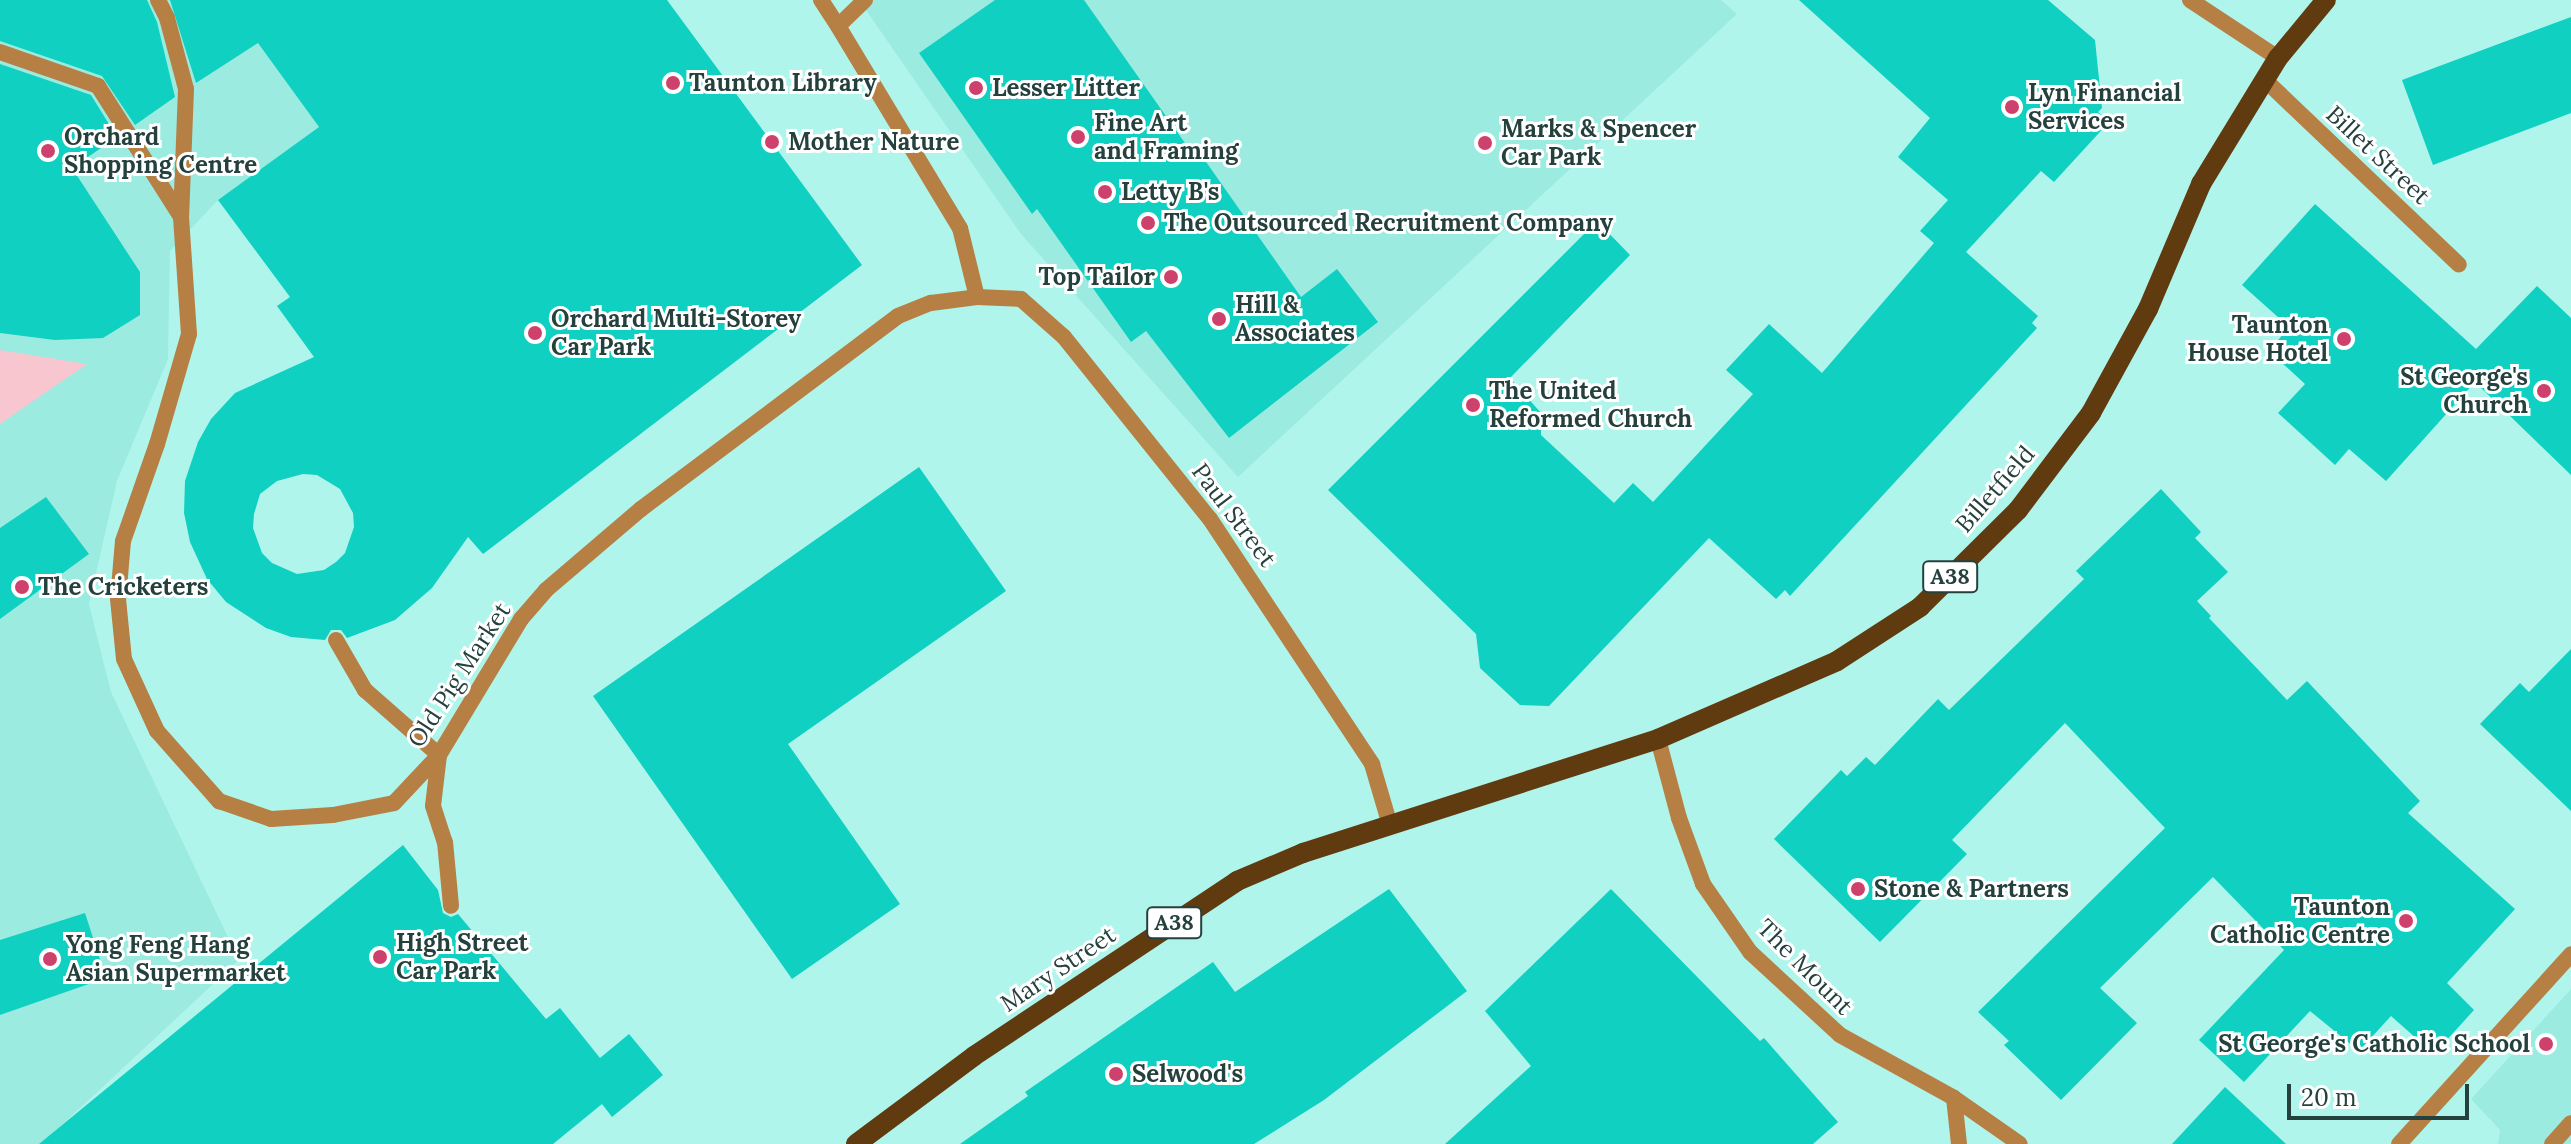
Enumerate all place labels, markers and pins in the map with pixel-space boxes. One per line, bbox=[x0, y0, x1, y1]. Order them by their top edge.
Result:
place label: Taunton Library bbox=[689, 69, 877, 97]
marker: Taunton Library bbox=[664, 74, 682, 92]
place label: Lesser Litter bbox=[992, 74, 1140, 102]
marker: Lesser Litter bbox=[967, 79, 985, 97]
place label: Lyn Financial Services bbox=[2028, 79, 2181, 135]
marker: Lyn Financial Services bbox=[2003, 98, 2021, 116]
place label: Fine Art and Framing bbox=[1094, 109, 1238, 165]
place label: Marks & Spencer Car Park bbox=[1501, 115, 1696, 171]
place label: Orchard Shopping Centre bbox=[64, 123, 257, 179]
place label: Mother Nature bbox=[788, 128, 959, 156]
marker: Fine Art and Framing bbox=[1069, 128, 1087, 146]
marker: Mother Nature bbox=[763, 133, 781, 151]
marker: Marks & Spencer Car Park bbox=[1476, 134, 1494, 152]
marker: Orchard Shopping Centre bbox=[39, 142, 57, 160]
place label: Letty B's bbox=[1121, 178, 1219, 206]
marker: Letty B's bbox=[1096, 183, 1114, 201]
place label: The Outsourced Recruitment Company bbox=[1164, 209, 1613, 237]
marker: The Outsourced Recruitment Company bbox=[1139, 214, 1157, 232]
place label: Top Tailor bbox=[1038, 263, 1155, 291]
marker: Top Tailor bbox=[1162, 268, 1180, 286]
place label: Hill & Associates bbox=[1235, 291, 1355, 347]
place label: Orchard Multi-Storey Car Park bbox=[551, 305, 801, 361]
marker: Hill & Associates bbox=[1210, 310, 1228, 328]
place label: Taunton House Hotel bbox=[2187, 311, 2328, 367]
marker: Orchard Multi-Storey Car Park bbox=[526, 324, 544, 342]
marker: Taunton House Hotel bbox=[2335, 330, 2353, 348]
place label: St George's Church bbox=[2400, 363, 2528, 419]
place label: The United Reformed Church bbox=[1489, 377, 1692, 433]
marker: St George's Church bbox=[2535, 382, 2553, 400]
marker: The United Reformed Church bbox=[1464, 396, 1482, 414]
place label: The Cricketers bbox=[38, 573, 208, 601]
marker: The Cricketers bbox=[13, 578, 31, 596]
place label: Stone & Partners bbox=[1874, 875, 2069, 903]
marker: Stone & Partners bbox=[1849, 880, 1867, 898]
place label: Taunton Catholic Centre bbox=[2210, 893, 2390, 949]
marker: Taunton Catholic Centre bbox=[2397, 912, 2415, 930]
place label: High Street Car Park bbox=[396, 929, 529, 985]
place label: Yong Feng Hang Asian Supermarket bbox=[66, 931, 286, 987]
marker: High Street Car Park bbox=[371, 948, 389, 966]
marker: Yong Feng Hang Asian Supermarket bbox=[41, 950, 59, 968]
place label: St George's Catholic School bbox=[2218, 1030, 2530, 1058]
marker: St George's Catholic School bbox=[2537, 1035, 2555, 1053]
place label: Selwood's bbox=[1132, 1060, 1243, 1088]
marker: Selwood's bbox=[1107, 1065, 1125, 1083]

